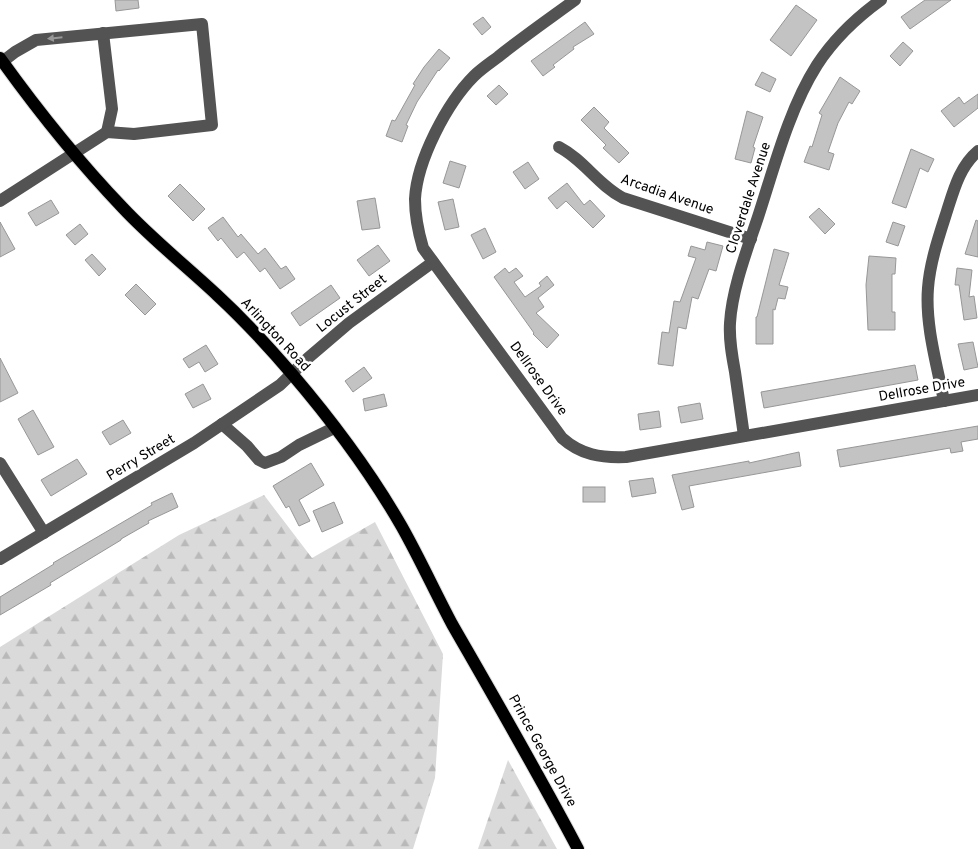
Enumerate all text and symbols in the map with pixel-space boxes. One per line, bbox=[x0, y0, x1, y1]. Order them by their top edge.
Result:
one-way arrow bbox=[46, 34, 62, 42]
street label: Cloverdale Avenue bbox=[723, 140, 775, 256]
street label: Arcadia Avenue bbox=[618, 171, 716, 219]
street label: Locust Street bbox=[314, 271, 390, 337]
street label: Arlington Road bbox=[237, 295, 313, 375]
street label: Dellrose Drive bbox=[505, 339, 571, 419]
street label: Dellrose Drive bbox=[877, 374, 967, 406]
street label: Perry Street bbox=[104, 431, 178, 485]
street label: Prince George Drive bbox=[504, 692, 580, 810]

